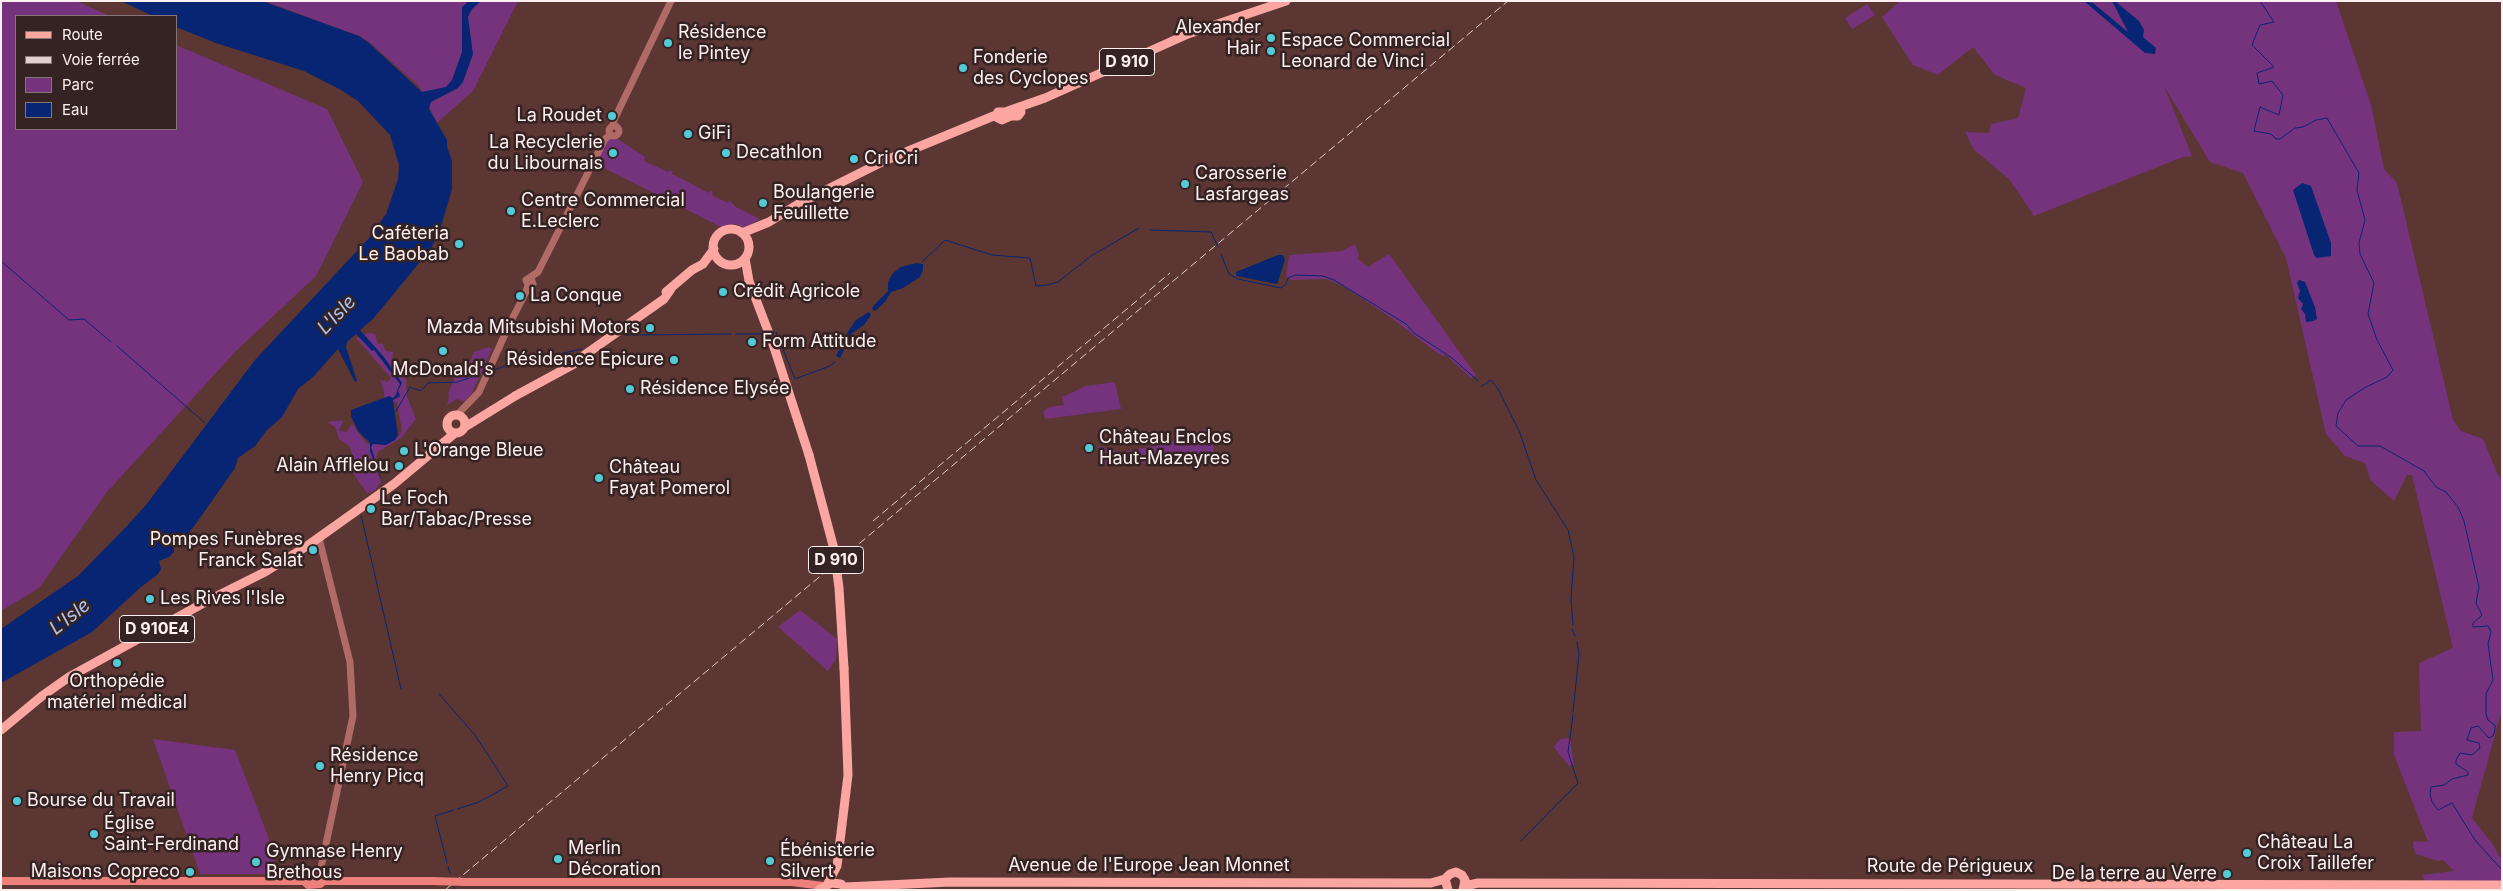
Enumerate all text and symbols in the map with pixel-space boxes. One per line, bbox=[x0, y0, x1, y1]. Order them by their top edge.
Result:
legend bbox=[15, 15, 178, 130]
place label: Alexander Hair bbox=[1175, 17, 1261, 59]
place label: Résidence le Pintey bbox=[678, 22, 767, 64]
text: Route bbox=[62, 25, 103, 44]
place label: Espace Commercial Leonard de Vinci bbox=[1281, 30, 1450, 72]
marker: Alexander Hair bbox=[1265, 32, 1277, 44]
marker: Résidence le Pintey bbox=[662, 37, 674, 49]
marker: Espace Commercial Leonard de Vinci bbox=[1265, 45, 1277, 57]
place label: Fonderie des Cyclopes bbox=[973, 47, 1088, 90]
road number: D 910 bbox=[1100, 48, 1154, 76]
text: Voie ferrée bbox=[62, 50, 140, 69]
marker: Fonderie des Cyclopes bbox=[957, 62, 969, 74]
text: Parc bbox=[62, 75, 94, 94]
text: Eau bbox=[62, 100, 88, 119]
place label: La Roudet bbox=[516, 105, 602, 127]
marker: La Roudet bbox=[606, 110, 618, 122]
place label: GiFi bbox=[698, 123, 731, 145]
marker: GiFi bbox=[682, 128, 694, 140]
place label: La Recyclerie du Libournais bbox=[488, 132, 603, 174]
place label: Decathlon bbox=[736, 142, 822, 164]
marker: La Recyclerie du Libournais bbox=[607, 147, 619, 159]
marker: Decathlon bbox=[720, 147, 732, 159]
place label: Cri Cri bbox=[864, 148, 918, 170]
marker: Cri Cri bbox=[848, 153, 860, 165]
place label: Carosserie Lasfargeas bbox=[1195, 163, 1289, 205]
marker: Carosserie Lasfargeas bbox=[1179, 178, 1191, 190]
place label: Boulangerie Feuillette bbox=[773, 182, 875, 224]
place label: Centre Commercial E.Leclerc bbox=[521, 190, 685, 232]
marker: Boulangerie Feuillette bbox=[757, 197, 769, 209]
marker: Centre Commercial E.Leclerc bbox=[505, 205, 517, 217]
place label: Caféteria Le Baobab bbox=[358, 223, 449, 266]
marker: Caféteria Le Baobab bbox=[453, 238, 465, 250]
place label: Crédit Agricole bbox=[733, 281, 860, 303]
place label: La Conque bbox=[530, 285, 622, 307]
marker: Crédit Agricole bbox=[717, 286, 729, 298]
marker: La Conque bbox=[514, 290, 526, 302]
water label: L'Isle bbox=[313, 291, 361, 339]
place label: Mazda Mitsubishi Motors bbox=[427, 317, 640, 339]
marker: Mazda Mitsubishi Motors bbox=[644, 322, 656, 334]
place label: Form Attitude bbox=[762, 331, 876, 353]
marker: Form Attitude bbox=[746, 336, 758, 348]
marker: McDonald's bbox=[437, 345, 449, 357]
place label: Résidence Epicure bbox=[506, 349, 664, 371]
marker: Résidence Epicure bbox=[668, 354, 680, 366]
place label: McDonald's bbox=[392, 359, 494, 381]
place label: Résidence Elysée bbox=[640, 378, 790, 400]
marker: Résidence Elysée bbox=[624, 383, 636, 395]
place label: Château Enclos Haut-Mazeyres bbox=[1099, 427, 1231, 469]
place label: L'Orange Bleue bbox=[414, 440, 544, 462]
marker: Château Enclos Haut-Mazeyres bbox=[1083, 442, 1095, 454]
marker: L'Orange Bleue bbox=[398, 445, 410, 457]
place label: Alain Afflelou bbox=[276, 455, 389, 477]
place label: Château Fayat Pomerol bbox=[609, 457, 730, 499]
marker: Alain Afflelou bbox=[393, 460, 405, 472]
marker: Château Fayat Pomerol bbox=[593, 472, 605, 484]
place label: Le Foch Bar/Tabac/Presse bbox=[381, 488, 532, 530]
marker: Le Foch Bar/Tabac/Presse bbox=[365, 503, 377, 515]
place label: Pompes Funèbres Franck Salat bbox=[150, 529, 303, 572]
marker: Pompes Funèbres Franck Salat bbox=[307, 544, 319, 556]
road number: D 910 bbox=[808, 546, 864, 574]
place label: Les Rives l'Isle bbox=[160, 588, 285, 610]
marker: Les Rives l'Isle bbox=[144, 593, 156, 605]
water label: L'Isle bbox=[45, 594, 95, 640]
road number: D 910E4 bbox=[120, 616, 194, 642]
marker: Orthopédie matériel médical bbox=[111, 657, 123, 669]
place label: Orthopédie matériel médical bbox=[47, 671, 187, 714]
place label: Résidence Henry Picq bbox=[330, 745, 424, 788]
marker: Résidence Henry Picq bbox=[314, 760, 326, 772]
place label: Bourse du Travail bbox=[27, 790, 175, 812]
marker: Bourse du Travail bbox=[11, 795, 23, 807]
place label: Église Saint-Ferdinand bbox=[104, 813, 239, 856]
marker: Église Saint-Ferdinand bbox=[88, 828, 100, 840]
place label: Château La Croix Taillefer bbox=[2257, 832, 2374, 874]
place label: Merlin Décoration bbox=[568, 838, 661, 881]
place label: Ébénisterie Silvert bbox=[780, 840, 875, 882]
place label: Gymnase Henry Brethous bbox=[266, 841, 403, 884]
marker: Château La Croix Taillefer bbox=[2241, 847, 2253, 859]
marker: Merlin Décoration bbox=[552, 853, 564, 865]
marker: Ébénisterie Silvert bbox=[764, 855, 776, 867]
street label: Avenue de l'Europe Jean Monnet bbox=[1008, 855, 1290, 877]
marker: Gymnase Henry Brethous bbox=[250, 856, 262, 868]
street label: Route de Périgueux bbox=[1867, 856, 2033, 878]
place label: Maisons Copreco bbox=[31, 861, 180, 883]
place label: De la terre au Verre bbox=[2052, 863, 2217, 885]
marker: Maisons Copreco bbox=[184, 866, 196, 878]
marker: De la terre au Verre bbox=[2221, 868, 2233, 880]

